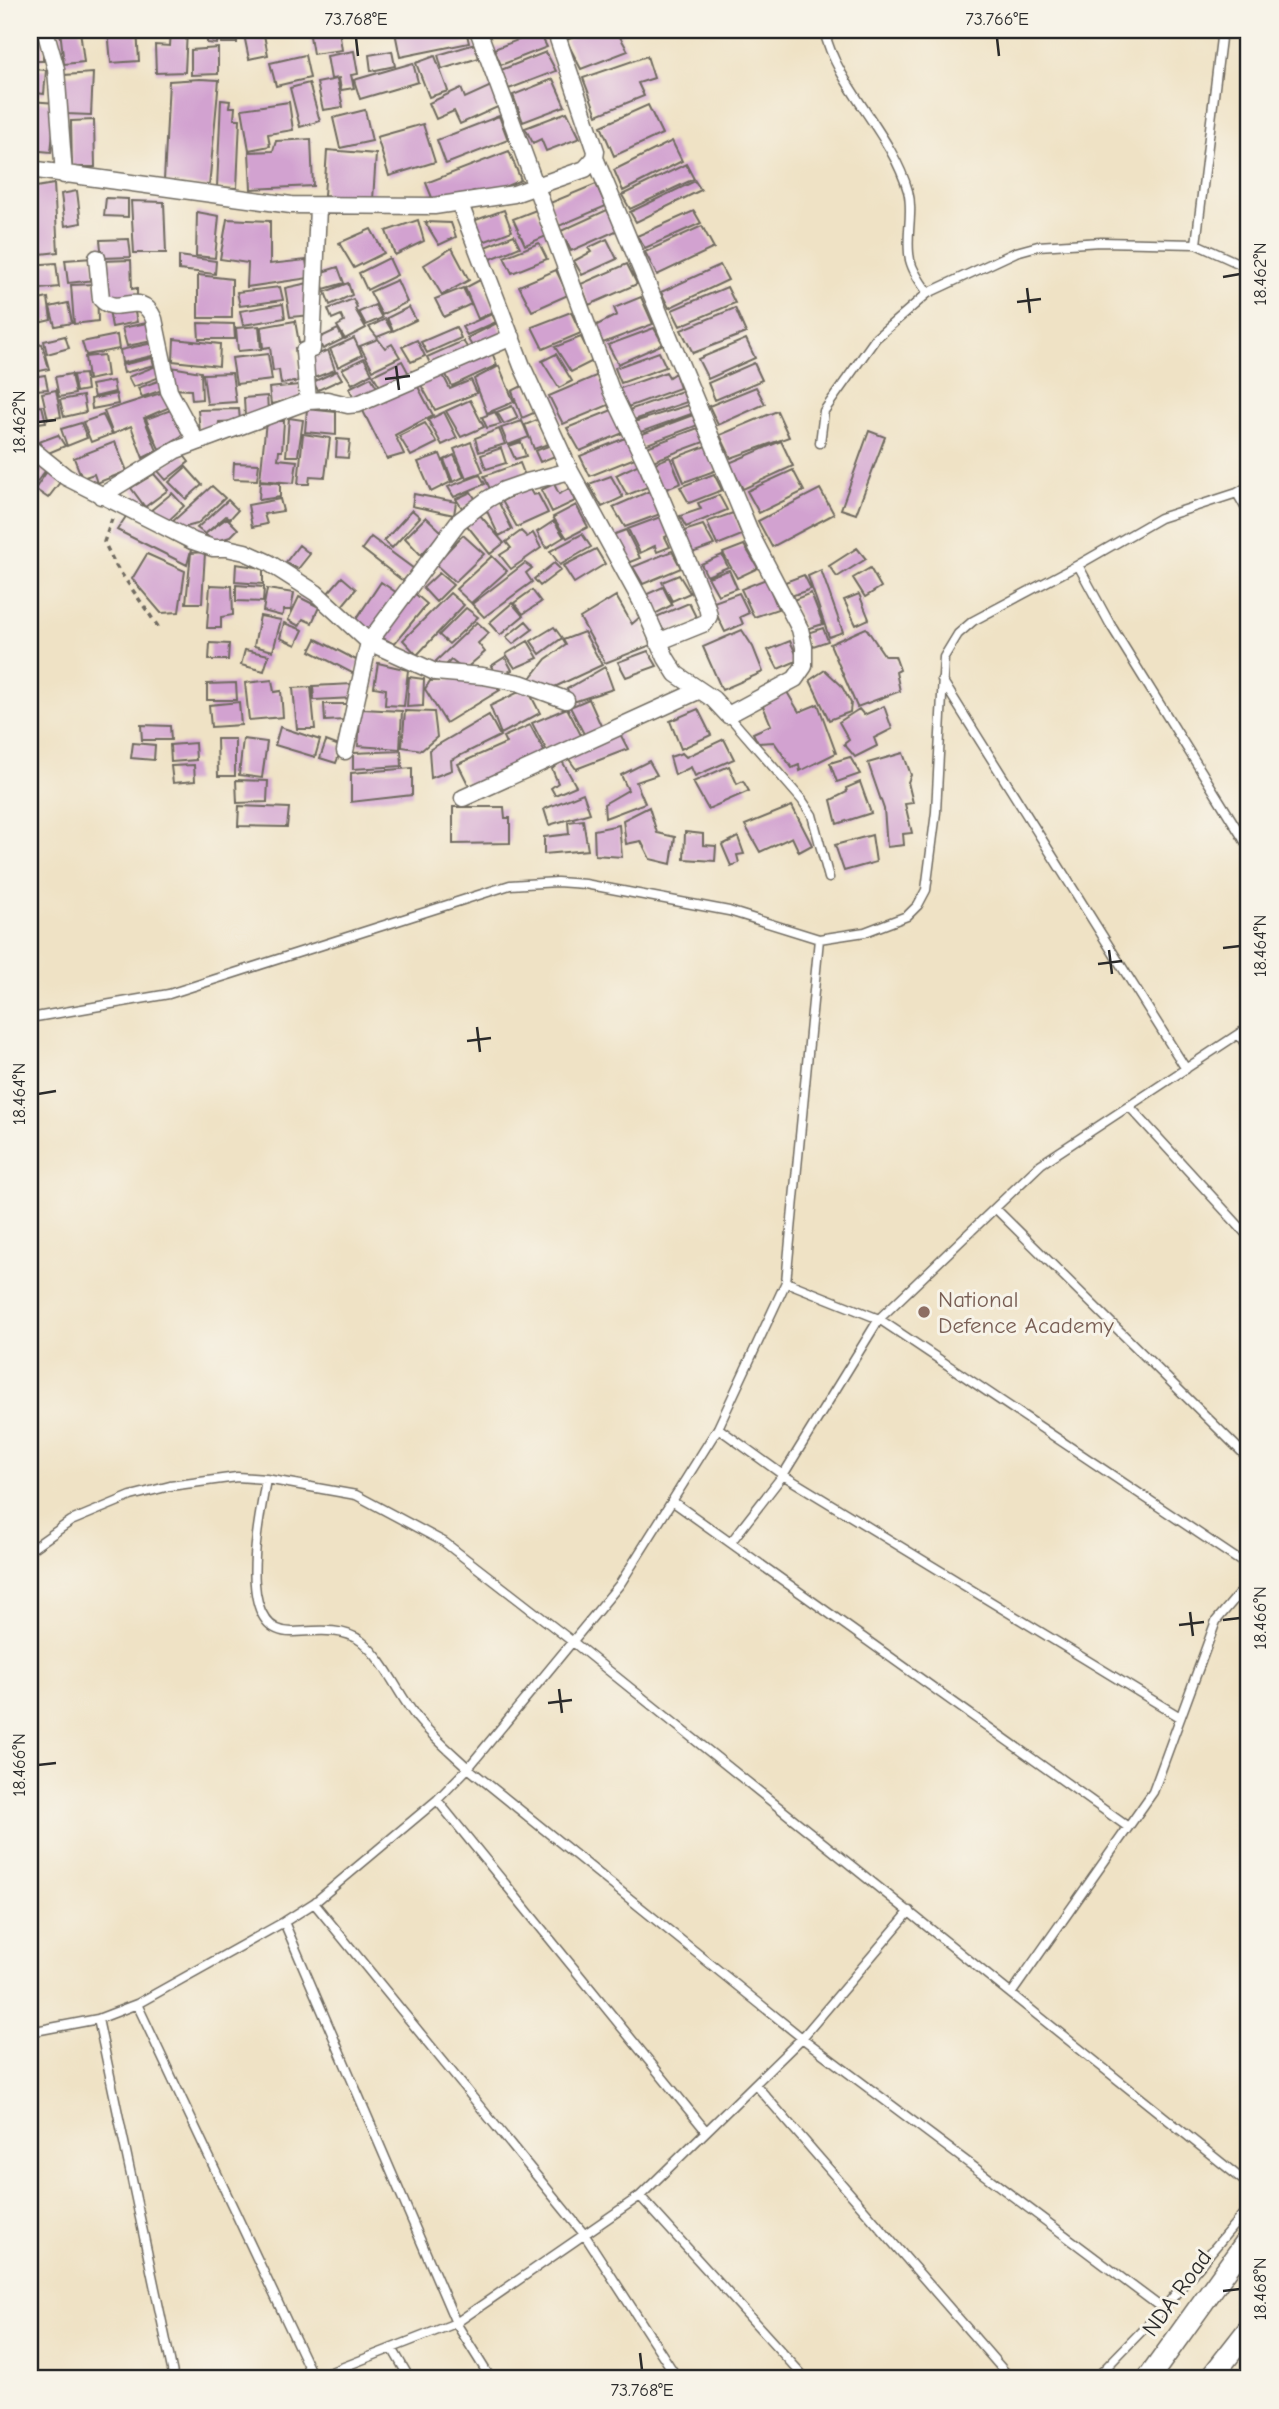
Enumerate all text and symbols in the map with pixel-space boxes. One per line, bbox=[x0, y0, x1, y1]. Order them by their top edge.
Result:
text: 73.768°E bbox=[324, 9, 388, 30]
text: 73.766°E bbox=[965, 9, 1029, 30]
text: 18.462°N bbox=[1250, 242, 1271, 306]
text: 18.462°N bbox=[9, 390, 30, 454]
text: 18.464°N bbox=[1250, 915, 1271, 977]
text: 18.464°N bbox=[9, 1063, 30, 1125]
place label: National Defence Academy bbox=[938, 1286, 1115, 1339]
marker: National Defence Academy bbox=[916, 1304, 932, 1320]
text: 18.466°N bbox=[1250, 1586, 1271, 1650]
text: 18.466°N bbox=[9, 1733, 30, 1797]
street label: NDA Road bbox=[1137, 2245, 1217, 2341]
text: 18.468°N bbox=[1250, 2257, 1271, 2321]
text: 73.768°E bbox=[610, 2380, 674, 2401]

